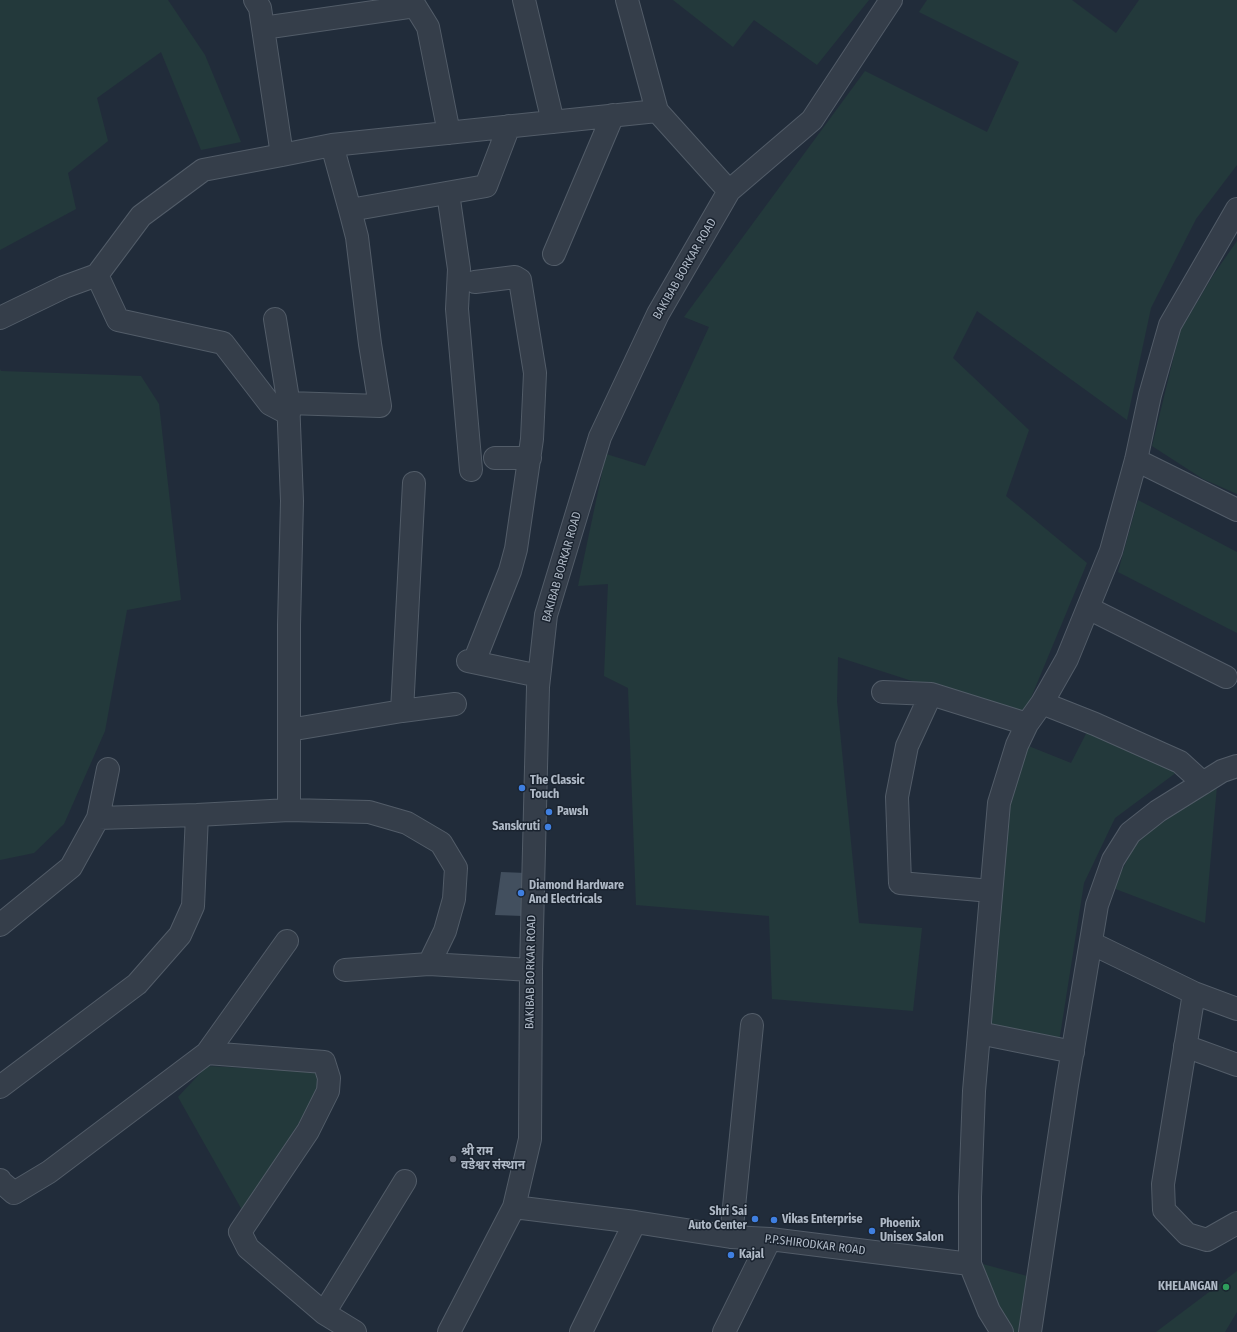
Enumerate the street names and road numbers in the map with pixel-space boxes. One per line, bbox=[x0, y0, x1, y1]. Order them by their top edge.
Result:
street label: BAKIBAB BORKAR ROAD bbox=[650, 216, 720, 322]
street label: BAKIBAB BORKAR ROAD bbox=[539, 510, 585, 624]
street label: BAKIBAB BORKAR ROAD bbox=[523, 915, 539, 1029]
street label: P.P.SHIRODKAR ROAD bbox=[764, 1232, 866, 1258]

